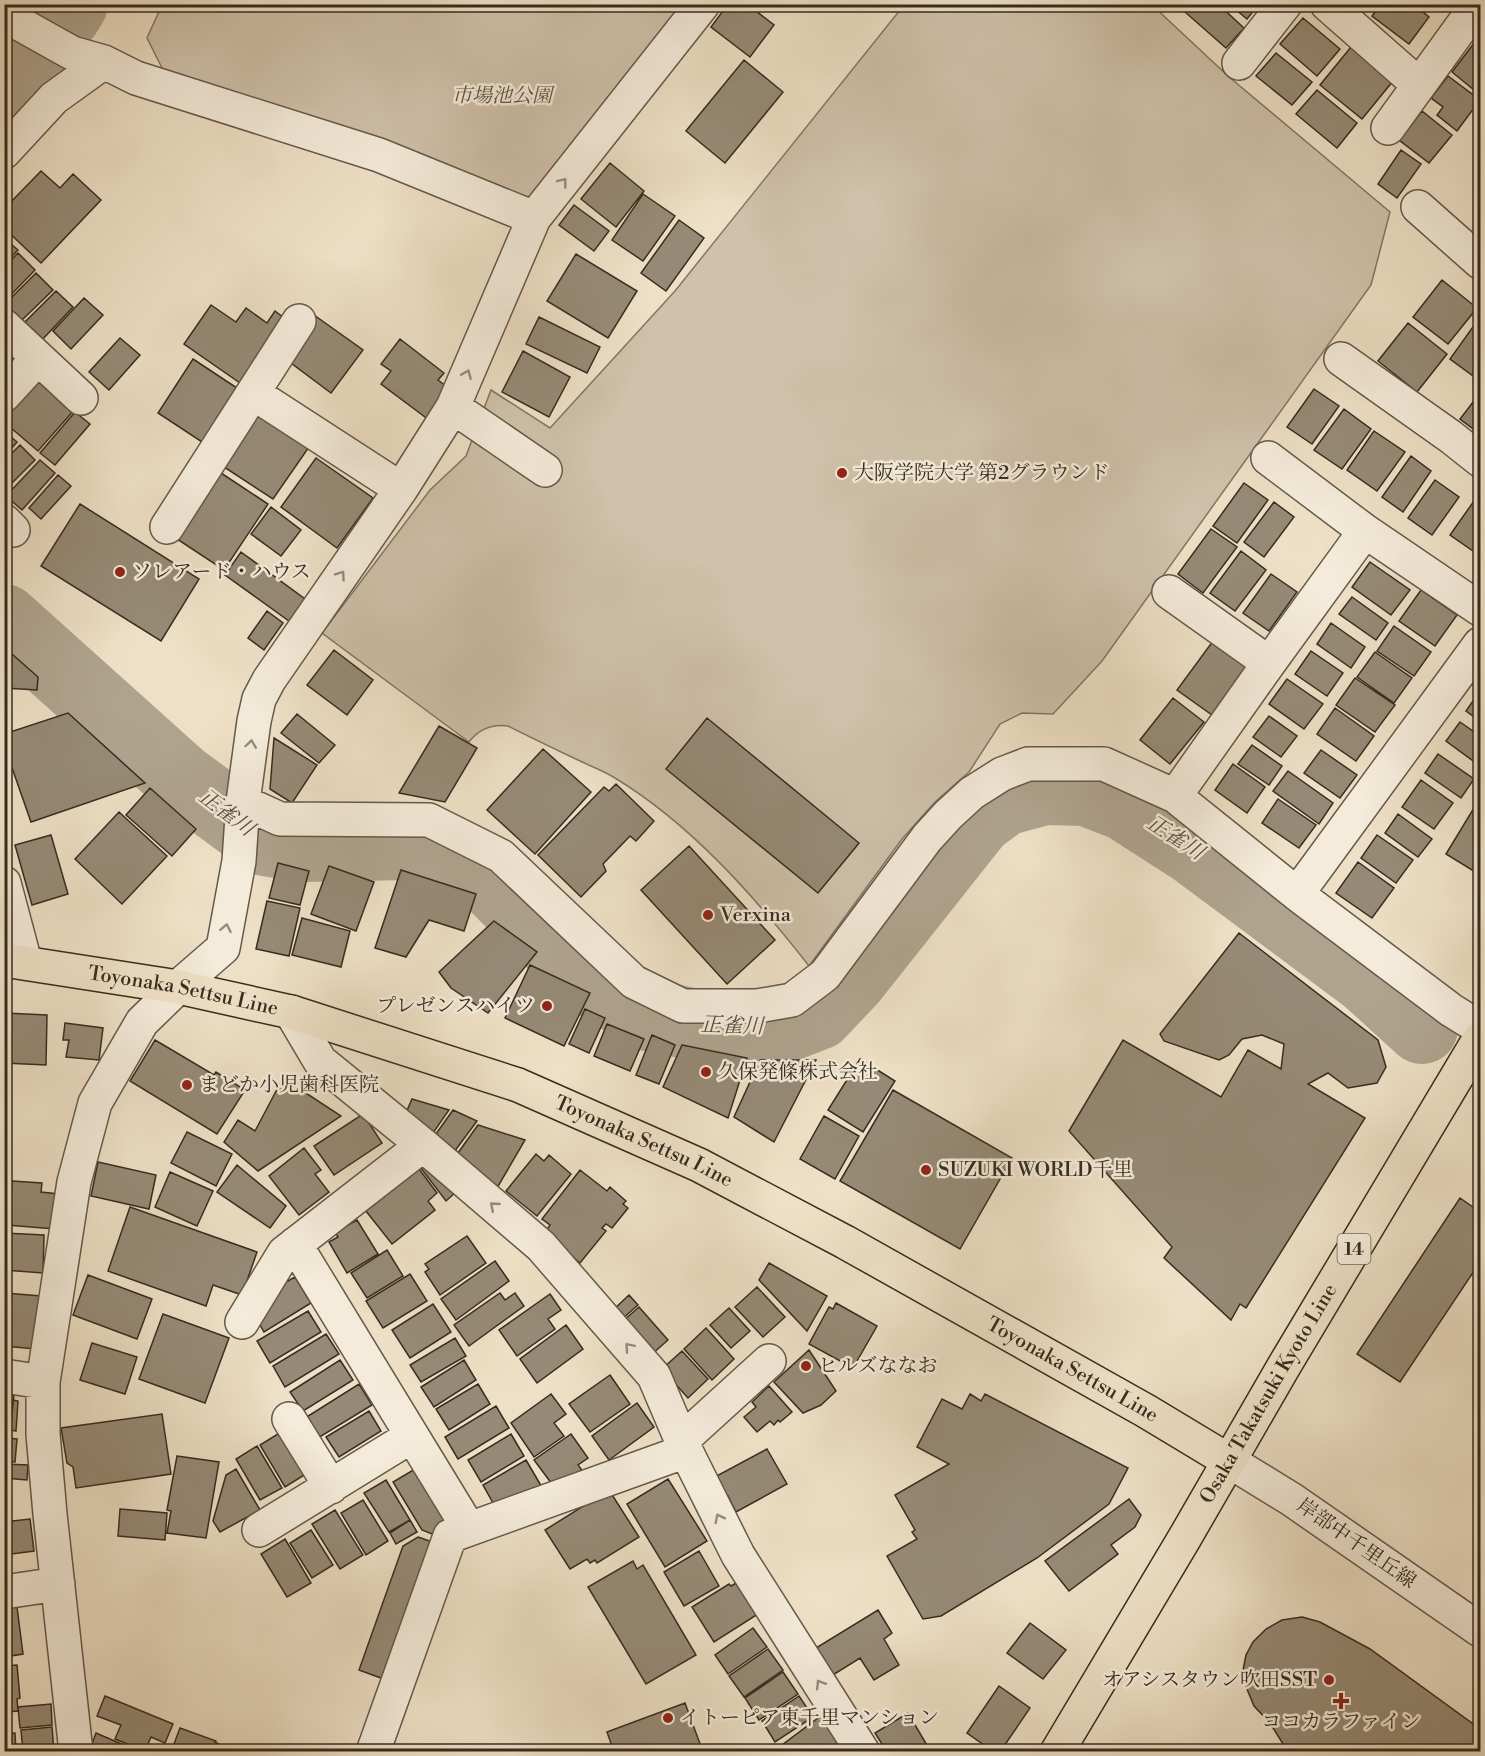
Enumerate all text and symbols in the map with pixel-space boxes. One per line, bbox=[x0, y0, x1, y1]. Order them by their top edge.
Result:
park label: 市場池公園 bbox=[452, 84, 555, 109]
one-way arrow bbox=[555, 178, 566, 189]
one-way arrow bbox=[460, 370, 472, 381]
place label: 大阪学院大学 第2グラウンド bbox=[854, 461, 1110, 486]
marker: 大阪学院大学 第2グラウンド bbox=[835, 466, 849, 480]
place label: ソレアード・ハウス bbox=[132, 560, 311, 585]
marker: ソレアード・ハウス bbox=[113, 565, 127, 579]
one-way arrow bbox=[334, 570, 345, 581]
one-way arrow bbox=[245, 739, 257, 748]
water label: 正雀川 bbox=[193, 784, 261, 844]
water label: 正雀川 bbox=[1142, 810, 1210, 867]
place label: Verxina bbox=[719, 903, 792, 928]
marker: Verxina bbox=[701, 908, 715, 922]
one-way arrow bbox=[219, 924, 232, 934]
street label: Toyonaka Settsu Line bbox=[87, 961, 281, 1021]
place label: プレゼンスハイツ bbox=[376, 994, 535, 1019]
marker: プレゼンスハイツ bbox=[540, 999, 554, 1013]
water label: 正雀川 bbox=[700, 1012, 766, 1040]
place label: 久保発條株式会社 bbox=[718, 1060, 878, 1085]
marker: 久保発條株式会社 bbox=[699, 1065, 713, 1079]
place label: まどか小児歯科医院 bbox=[199, 1073, 379, 1098]
marker: まどか小児歯科医院 bbox=[180, 1078, 194, 1092]
street label: Toyonaka Settsu Line bbox=[551, 1090, 737, 1193]
place label: SUZUKI WORLD千里 bbox=[938, 1158, 1133, 1183]
marker: SUZUKI WORLD千里 bbox=[919, 1163, 933, 1177]
one-way arrow bbox=[490, 1202, 501, 1213]
road number: 14 bbox=[1338, 1234, 1370, 1264]
street label: Osaka Takatsuki Kyoto Line bbox=[1194, 1279, 1343, 1508]
street label: Toyonaka Settsu Line bbox=[982, 1312, 1163, 1428]
one-way arrow bbox=[625, 1343, 636, 1354]
place label: ヒルズななお bbox=[818, 1354, 937, 1379]
marker: ヒルズななお bbox=[799, 1359, 813, 1373]
street label: 岸部中千里丘線 bbox=[1291, 1494, 1421, 1594]
one-way arrow bbox=[715, 1513, 726, 1524]
place label: オアシスタウン吹田SST bbox=[1102, 1668, 1317, 1693]
marker: オアシスタウン吹田SST bbox=[1322, 1673, 1336, 1687]
one-way arrow bbox=[816, 1680, 827, 1691]
marker: ココカラファイン bbox=[1334, 1694, 1348, 1708]
place label: イトーピア東千里マンション bbox=[680, 1706, 939, 1731]
place label: ココカラファイン bbox=[1261, 1710, 1421, 1735]
marker: イトーピア東千里マンション bbox=[661, 1711, 675, 1725]

